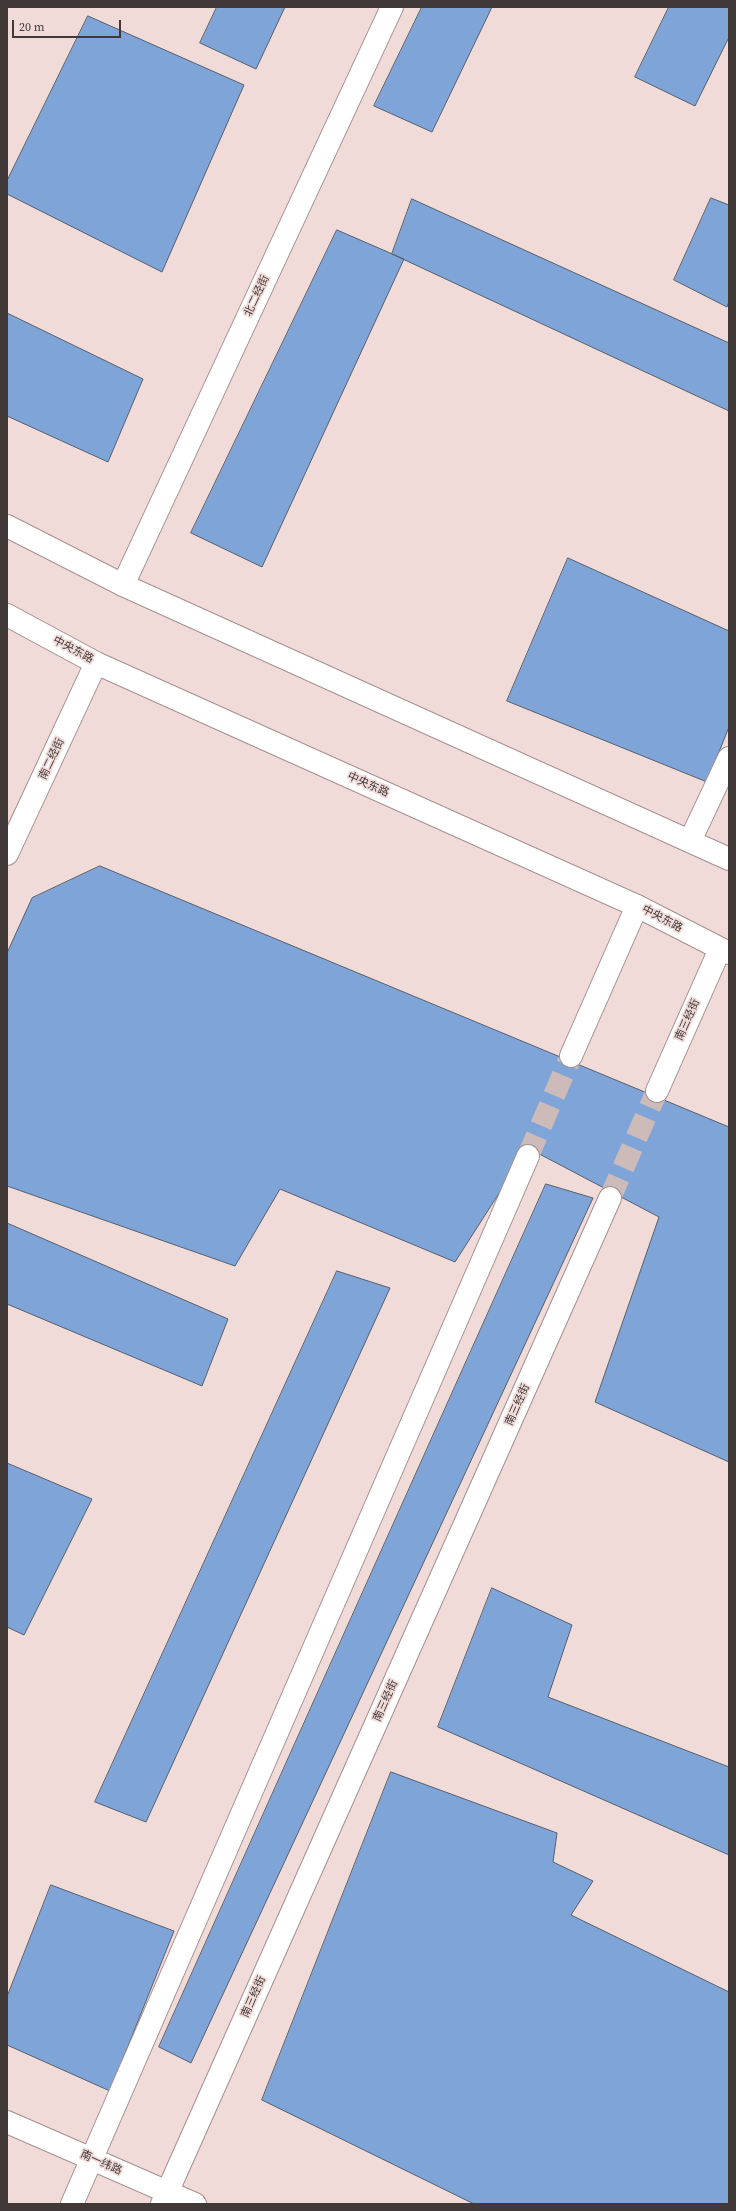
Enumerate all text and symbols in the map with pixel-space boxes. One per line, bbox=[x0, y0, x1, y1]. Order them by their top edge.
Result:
scale bar bbox=[14, 12, 123, 38]
text: 20 m bbox=[19, 19, 45, 35]
street label: 北二经街 bbox=[242, 273, 272, 319]
street label: 中央东路 bbox=[50, 634, 96, 666]
street label: 南二经街 bbox=[37, 736, 67, 782]
street label: 中央东路 bbox=[345, 770, 391, 800]
street label: 中央东路 bbox=[639, 903, 685, 935]
street label: 南三经街 bbox=[673, 997, 703, 1043]
street label: 南三经街 bbox=[503, 1382, 533, 1428]
street label: 南三经街 bbox=[371, 1678, 401, 1724]
street label: 南三经街 bbox=[239, 1974, 269, 2020]
street label: 南一纬路 bbox=[78, 2148, 124, 2178]

